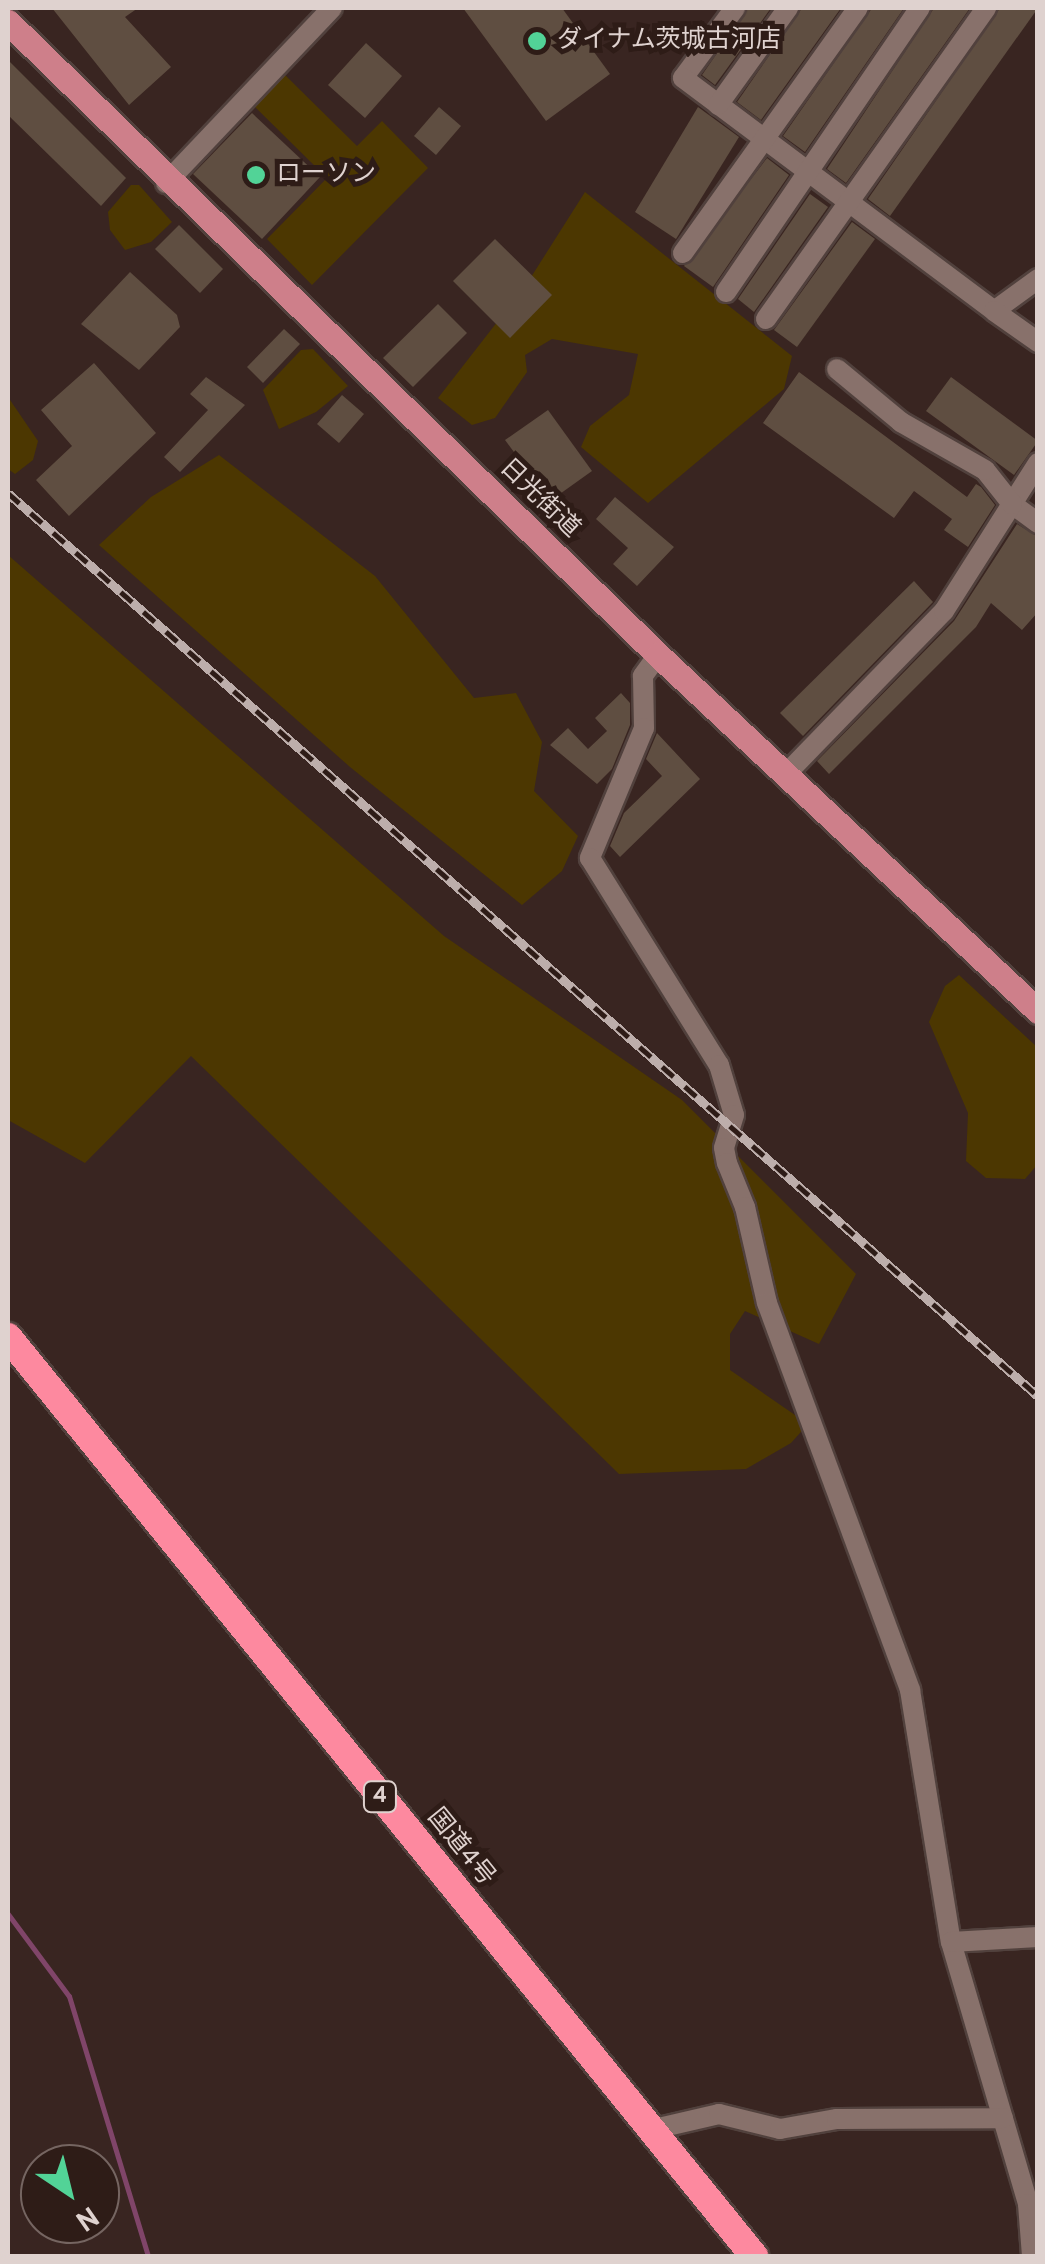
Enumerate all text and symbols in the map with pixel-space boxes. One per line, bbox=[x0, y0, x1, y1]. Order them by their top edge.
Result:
place label: ダイナム茨城古河店 bbox=[557, 26, 782, 56]
marker: ダイナム茨城古河店 bbox=[526, 30, 548, 52]
place label: ローソン bbox=[276, 160, 376, 190]
marker: ローソン bbox=[245, 164, 267, 186]
street label: 日光街道 bbox=[493, 453, 585, 545]
road number: 4 bbox=[362, 1780, 398, 1814]
street label: 国道4号 bbox=[420, 1803, 500, 1893]
north arrow bbox=[20, 2144, 120, 2244]
text: N bbox=[68, 2196, 105, 2237]

